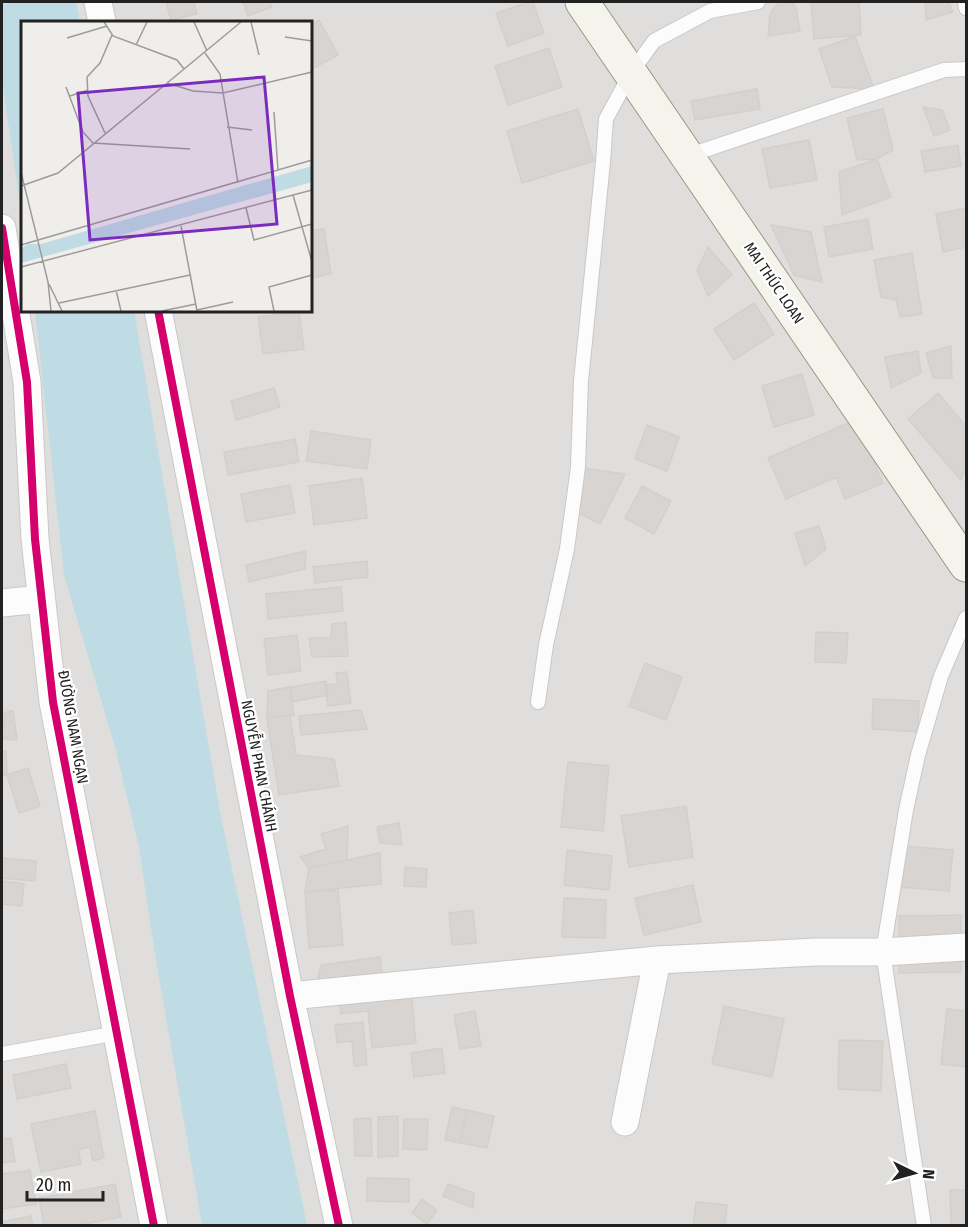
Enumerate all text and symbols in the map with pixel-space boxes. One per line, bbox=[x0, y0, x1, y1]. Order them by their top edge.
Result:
inset map bbox=[21, 21, 312, 312]
street label: MAI THÚC LOAN bbox=[740, 239, 808, 327]
street label: ĐƯỜNG NAM NGẠN bbox=[54, 669, 92, 785]
street label: NGUYỄN PHAN CHÁNH bbox=[237, 698, 282, 833]
north arrow bbox=[884, 1143, 944, 1203]
scale bar bbox=[27, 1164, 104, 1202]
text: N bbox=[919, 1169, 938, 1180]
text: 20 m bbox=[36, 1174, 71, 1196]

